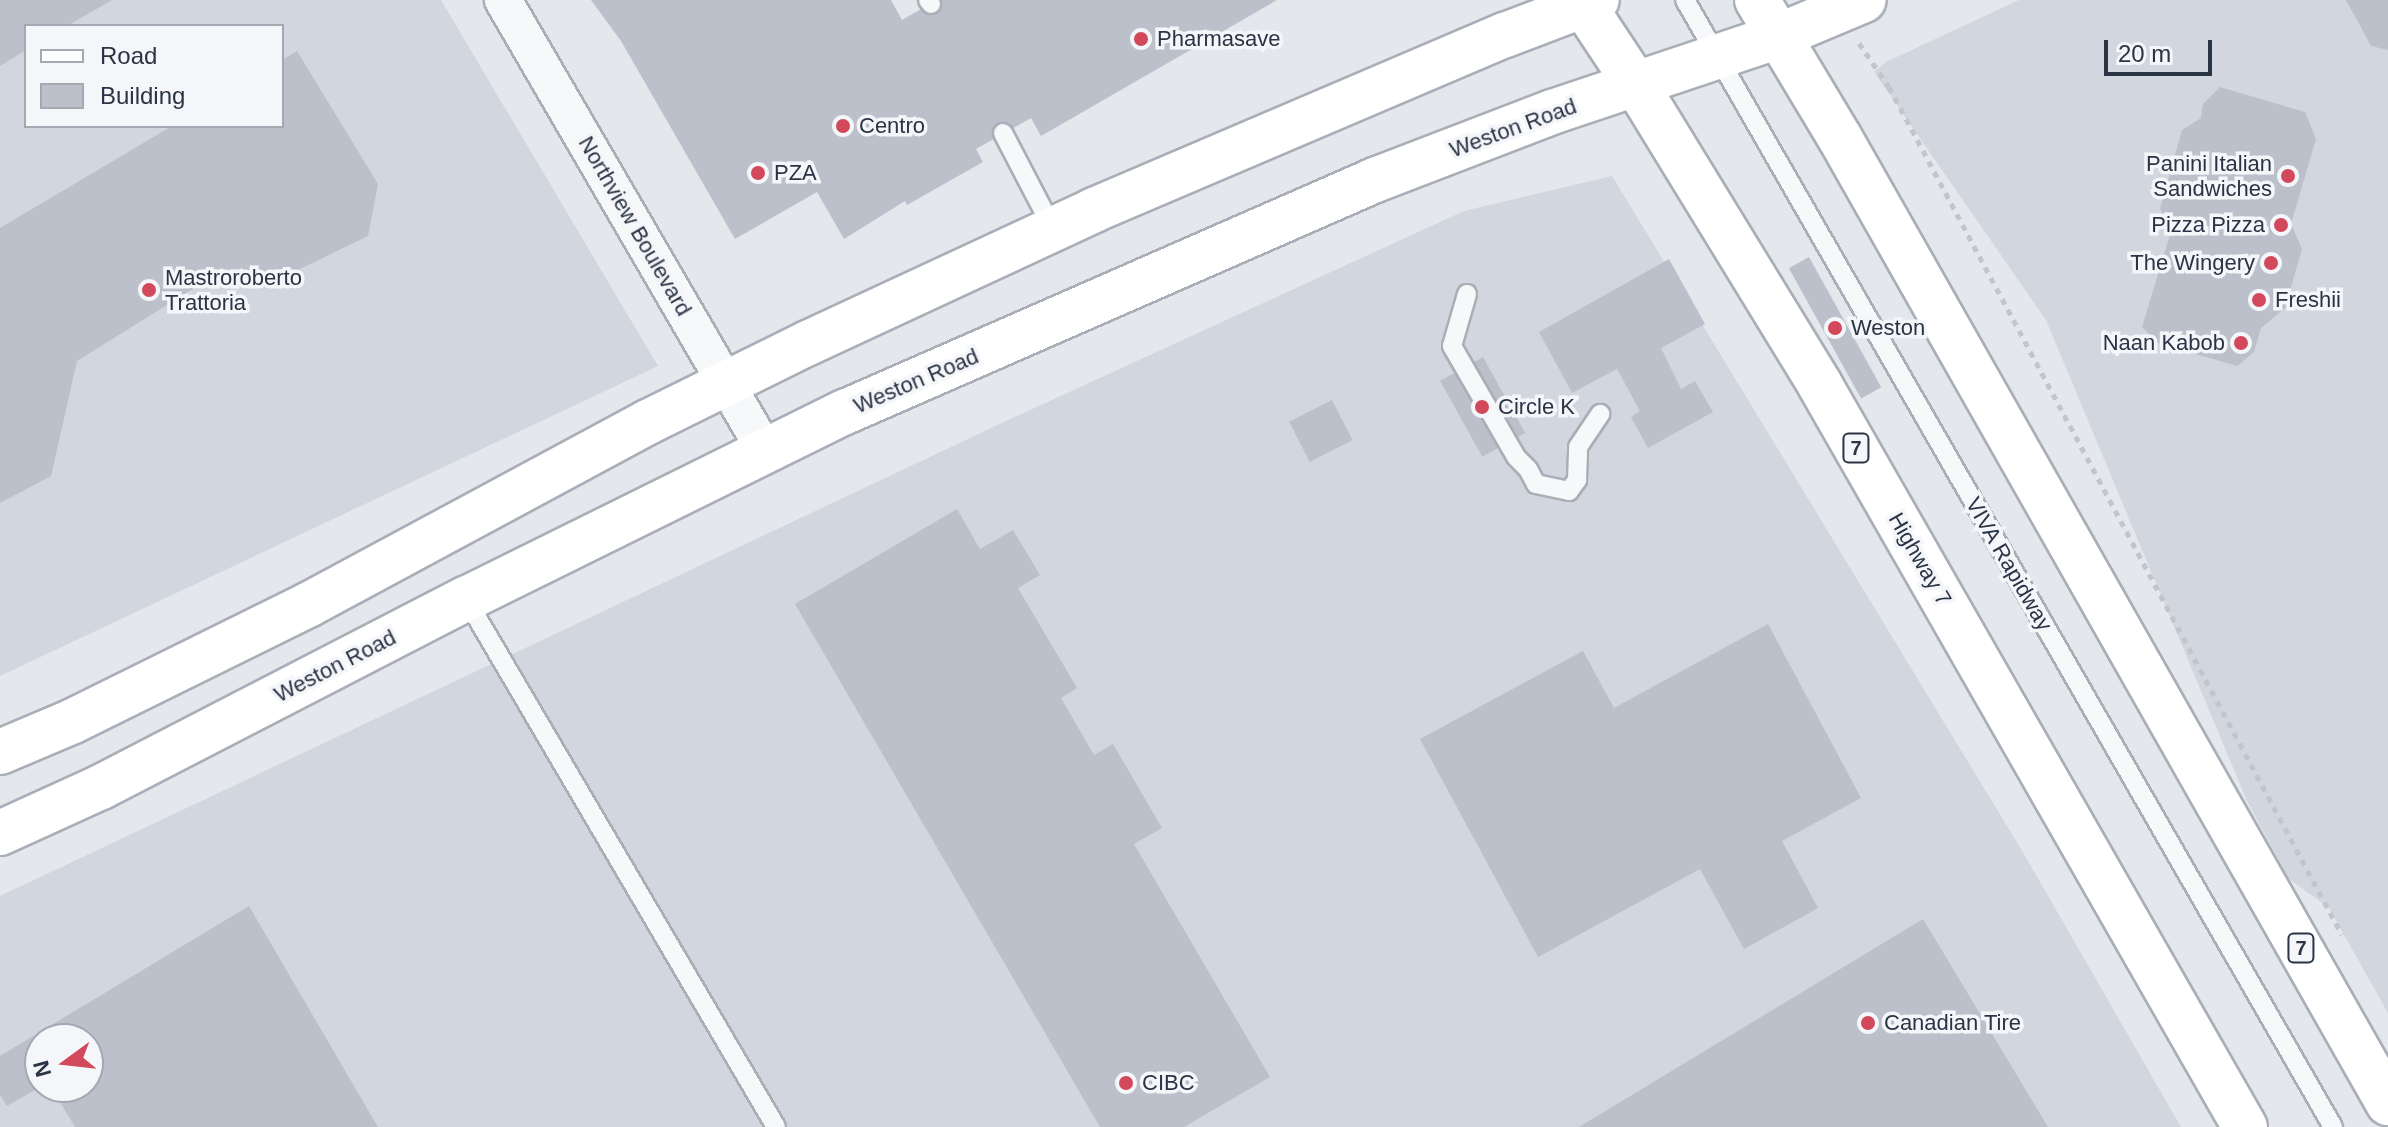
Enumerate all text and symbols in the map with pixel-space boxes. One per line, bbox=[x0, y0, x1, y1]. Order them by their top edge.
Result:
legend bbox=[24, 24, 284, 128]
scale bar bbox=[2108, 24, 2216, 74]
place label: Pharmasave bbox=[1157, 26, 1281, 52]
marker: Pharmasave bbox=[1132, 30, 1150, 48]
text: 20 m bbox=[2118, 40, 2171, 67]
text: Road bbox=[100, 42, 157, 69]
text: Building bbox=[100, 82, 185, 109]
street label: Weston Road bbox=[1446, 93, 1580, 163]
place label: Centro bbox=[859, 113, 925, 139]
marker: Centro bbox=[834, 117, 852, 135]
street label: Northview Boulevard bbox=[573, 132, 697, 320]
place label: Panini Italian Sandwiches bbox=[2146, 150, 2272, 202]
place label: PZA bbox=[774, 160, 817, 186]
marker: PZA bbox=[749, 164, 767, 182]
marker: Panini Italian Sandwiches bbox=[2279, 167, 2297, 185]
place label: Pizza Pizza bbox=[2151, 212, 2265, 238]
marker: Pizza Pizza bbox=[2272, 216, 2290, 234]
place label: The Wingery bbox=[2130, 250, 2255, 276]
marker: The Wingery bbox=[2262, 254, 2280, 272]
place label: Mastroroberto Trattoria bbox=[165, 264, 302, 316]
marker: Mastroroberto Trattoria bbox=[140, 281, 158, 299]
place label: Freshii bbox=[2275, 287, 2341, 313]
marker: Freshii bbox=[2250, 291, 2268, 309]
place label: Weston bbox=[1851, 315, 1925, 341]
marker: Weston bbox=[1826, 319, 1844, 337]
place label: Naan Kabob bbox=[2103, 330, 2225, 356]
marker: Naan Kabob bbox=[2232, 334, 2250, 352]
street label: Weston Road bbox=[850, 343, 982, 419]
place label: Circle K bbox=[1498, 394, 1575, 420]
marker: Circle K bbox=[1473, 398, 1491, 416]
road number: 7 bbox=[1842, 432, 1870, 464]
street label: VIVA Rapidway bbox=[1960, 492, 2058, 636]
street label: Highway 7 bbox=[1883, 508, 1957, 610]
street label: Weston Road bbox=[270, 624, 400, 708]
road number: 7 bbox=[2287, 932, 2315, 964]
place label: Canadian Tire bbox=[1884, 1010, 2021, 1036]
marker: Canadian Tire bbox=[1859, 1014, 1877, 1032]
north arrow bbox=[24, 1023, 104, 1103]
text: N bbox=[28, 1058, 56, 1080]
place label: CIBC bbox=[1142, 1070, 1195, 1096]
marker: CIBC bbox=[1117, 1074, 1135, 1092]

